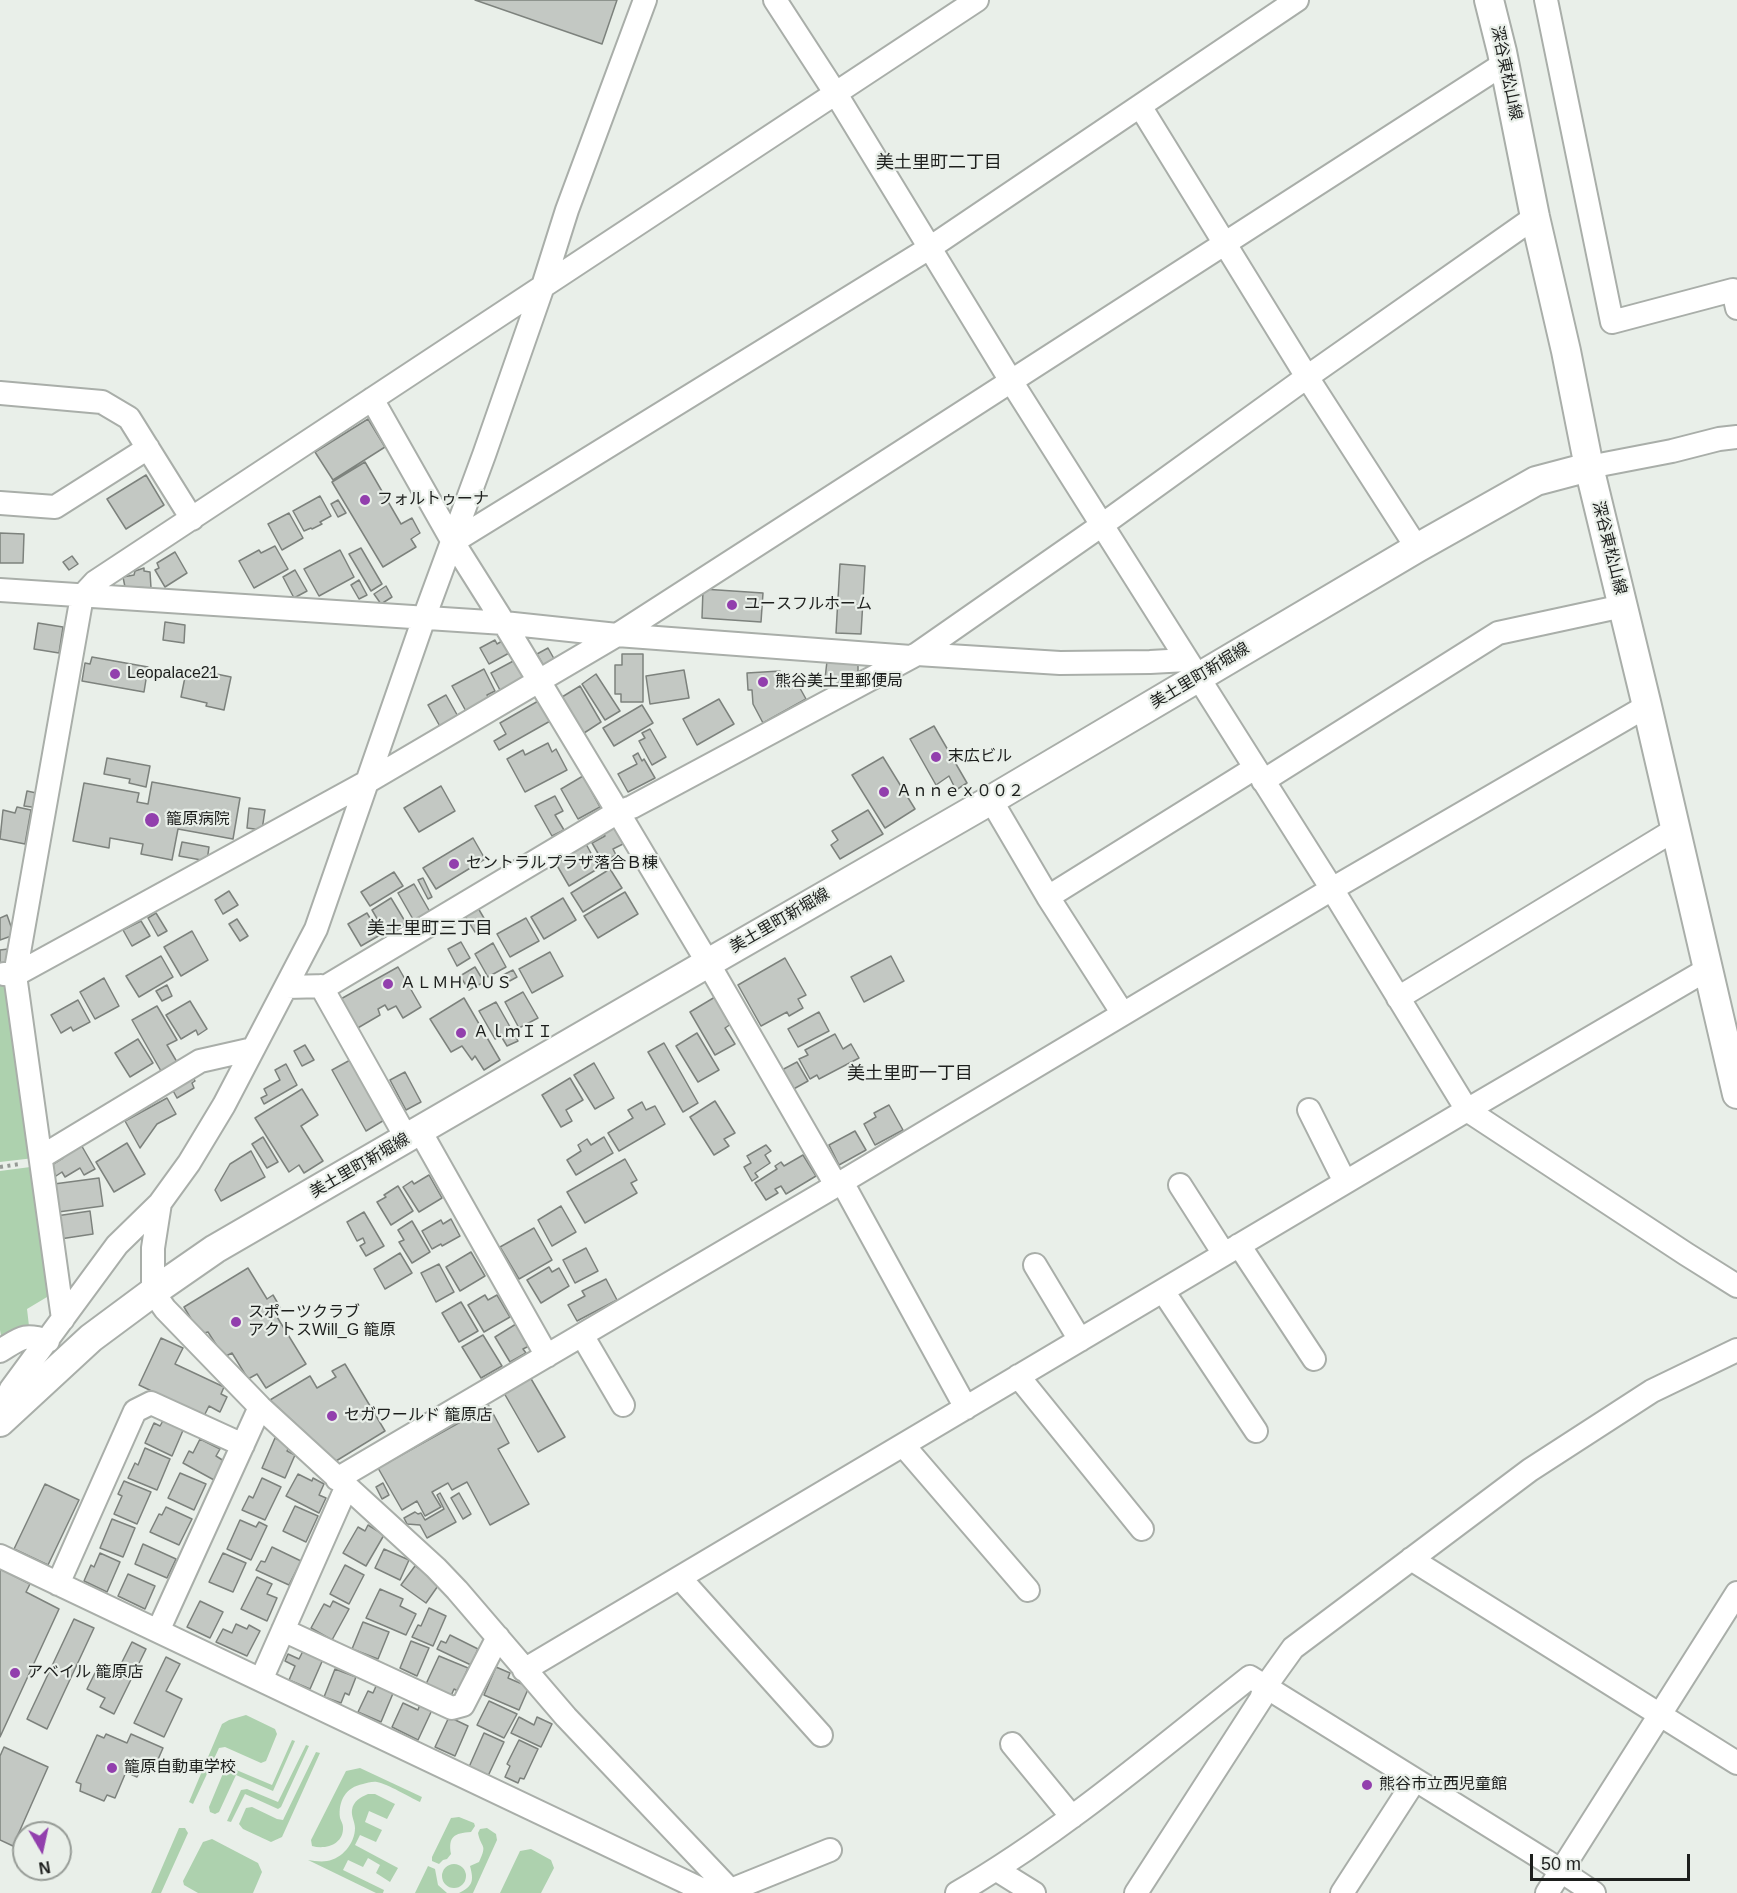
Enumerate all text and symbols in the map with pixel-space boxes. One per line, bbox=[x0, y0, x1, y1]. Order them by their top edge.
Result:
street label: 深谷東松山線 bbox=[1487, 24, 1525, 122]
district label: 美土里町二丁目 bbox=[876, 152, 1002, 174]
place label: フォルトゥーナ bbox=[377, 490, 489, 510]
marker: フォルトゥーナ bbox=[358, 493, 372, 507]
street label: 深谷東松山線 bbox=[1588, 499, 1630, 597]
place label: ユースフルホーム bbox=[744, 595, 872, 615]
marker: ユースフルホーム bbox=[725, 598, 739, 612]
street label: 美土里町新堀線 bbox=[1147, 639, 1253, 713]
place label: Leopalace21 bbox=[127, 664, 219, 684]
marker: Leopalace21 bbox=[108, 667, 122, 681]
place label: 熊谷美土里郵便局 bbox=[775, 672, 903, 692]
marker: 熊谷美土里郵便局 bbox=[756, 675, 770, 689]
place label: 末広ビル bbox=[948, 747, 1012, 767]
marker: 末広ビル bbox=[929, 750, 943, 764]
place label: Ａｎｎｅｘ００２ bbox=[896, 782, 1024, 802]
marker: Ａｎｎｅｘ００２ bbox=[877, 785, 891, 799]
place label: 籠原病院 bbox=[166, 810, 230, 830]
marker: 籠原病院 bbox=[143, 811, 161, 829]
place label: セントラルプラザ落合Ｂ棟 bbox=[466, 854, 658, 874]
marker: セントラルプラザ落合Ｂ棟 bbox=[447, 857, 461, 871]
street label: 美土里町新堀線 bbox=[727, 885, 833, 957]
district label: 美土里町三丁目 bbox=[367, 918, 493, 940]
place label: ＡＬＭＨＡＵＳ bbox=[400, 974, 512, 994]
marker: ＡＬＭＨＡＵＳ bbox=[381, 977, 395, 991]
place label: ＡｌｍＩＩ bbox=[473, 1023, 553, 1043]
marker: ＡｌｍＩＩ bbox=[454, 1026, 468, 1040]
district label: 美土里町一丁目 bbox=[847, 1063, 973, 1085]
street label: 美土里町新堀線 bbox=[307, 1130, 413, 1202]
place label: スポーツクラブ アクトスWill_G 籠原 bbox=[248, 1303, 396, 1341]
marker: スポーツクラブ アクトスWill_G 籠原 bbox=[229, 1315, 243, 1329]
place label: セガワールド 籠原店 bbox=[344, 1406, 492, 1426]
marker: セガワールド 籠原店 bbox=[325, 1409, 339, 1423]
place label: アベイル 籠原店 bbox=[27, 1663, 143, 1683]
marker: アベイル 籠原店 bbox=[8, 1666, 22, 1680]
place label: 籠原自動車学校 bbox=[124, 1758, 236, 1778]
marker: 籠原自動車学校 bbox=[105, 1761, 119, 1775]
place label: 熊谷市立西児童館 bbox=[1379, 1775, 1507, 1795]
marker: 熊谷市立西児童館 bbox=[1360, 1778, 1374, 1792]
north arrow bbox=[12, 1821, 72, 1881]
scale bar bbox=[1533, 1842, 1694, 1880]
text: 50 m bbox=[1541, 1854, 1581, 1874]
text: N bbox=[38, 1858, 52, 1877]

